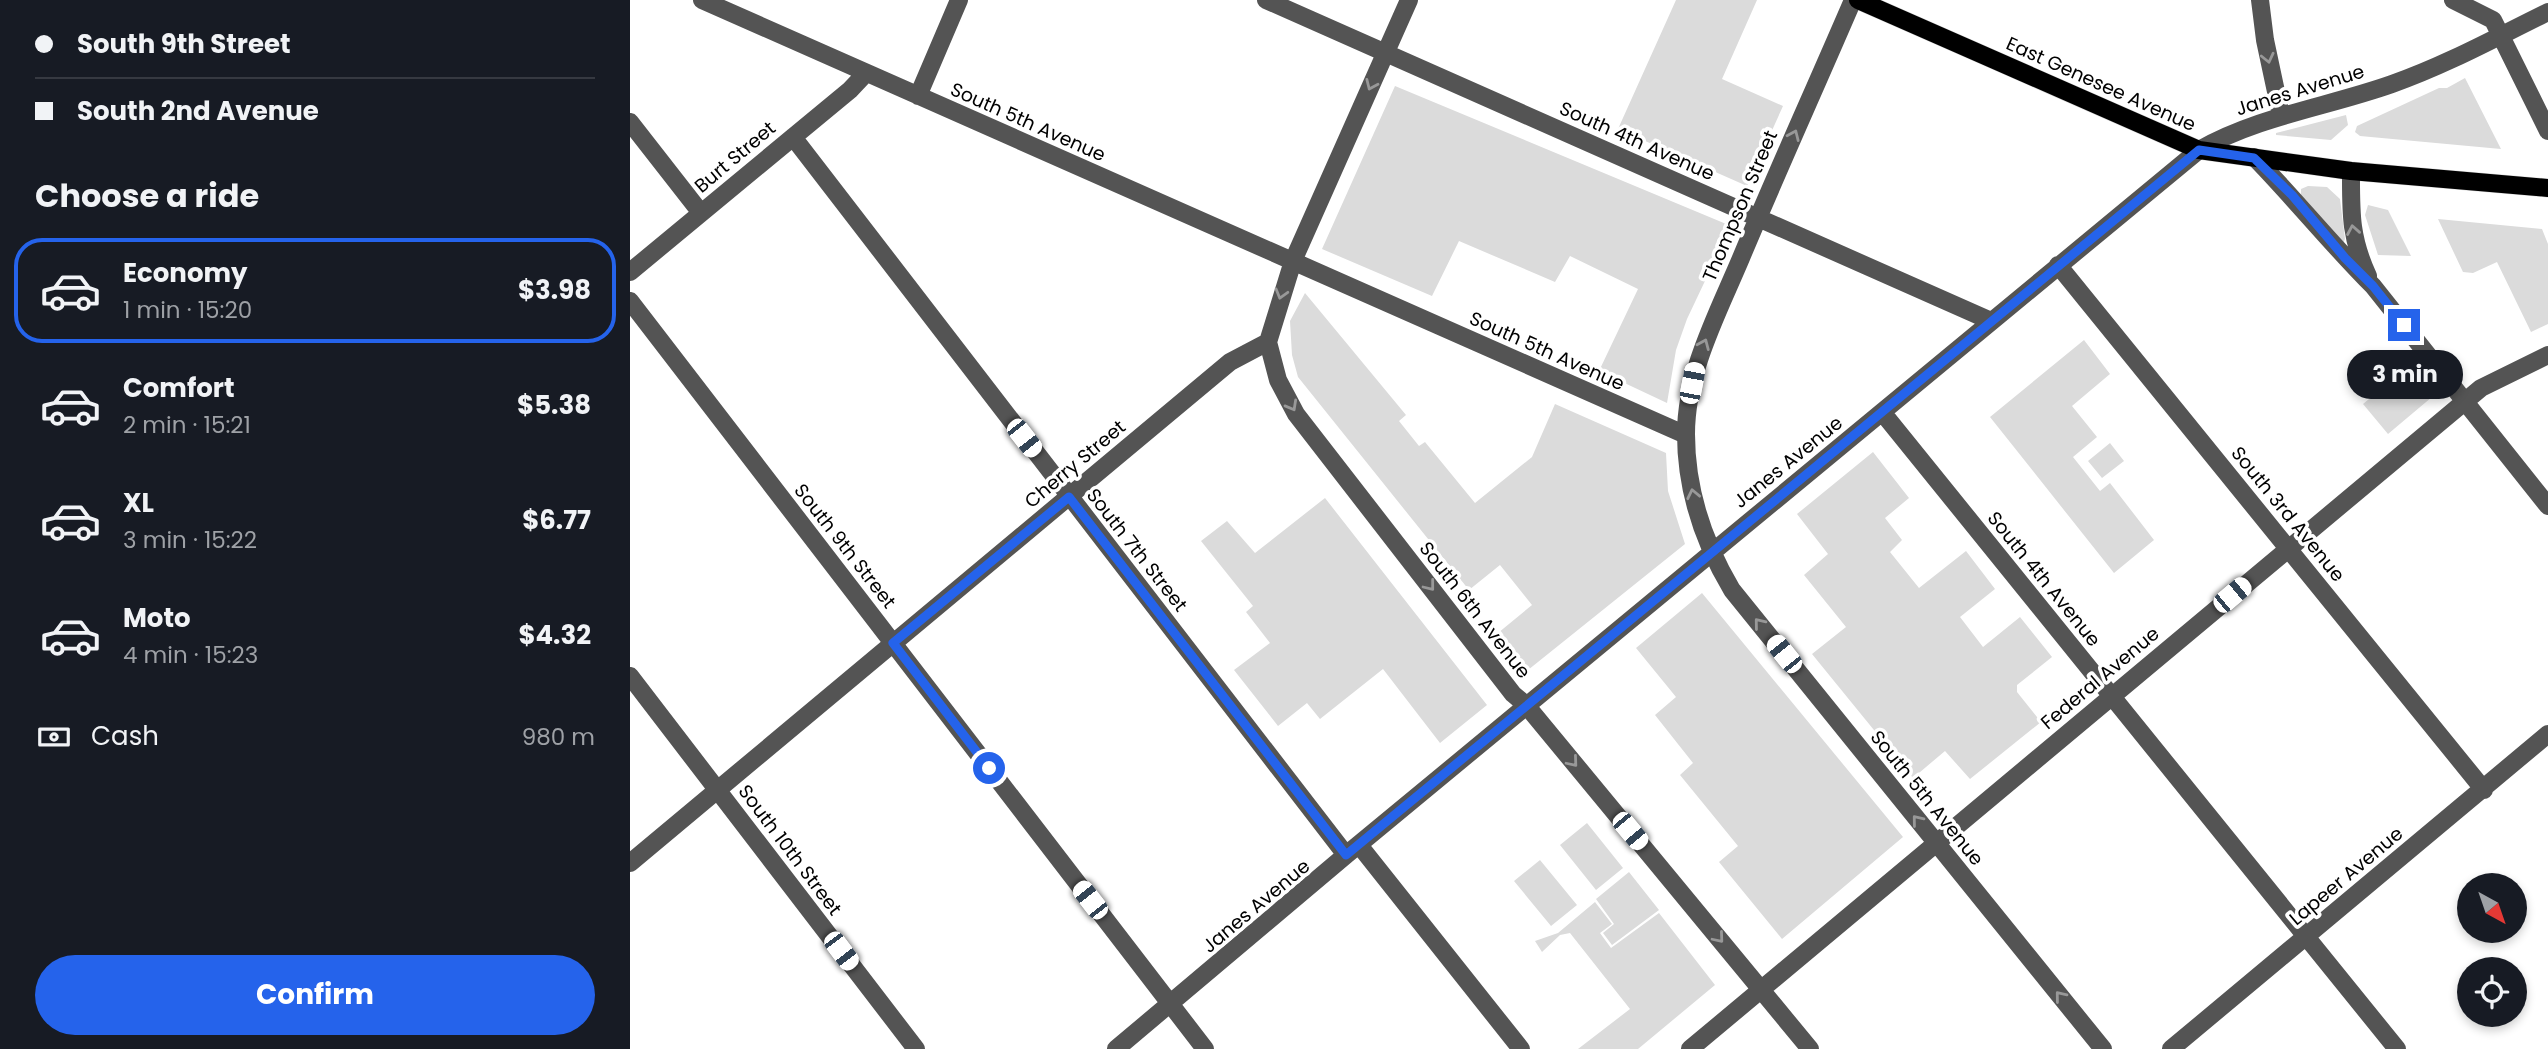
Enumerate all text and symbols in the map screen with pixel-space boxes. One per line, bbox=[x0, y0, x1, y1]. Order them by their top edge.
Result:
text: South 9th Street bbox=[77, 26, 291, 62]
street label: East Genesee Avenue bbox=[2002, 30, 2200, 138]
one-way arrow bbox=[2260, 52, 2275, 64]
street label: Janes Avenue bbox=[2232, 58, 2368, 122]
street label: South 5th Avenue bbox=[946, 76, 1110, 168]
one-way arrow bbox=[1365, 78, 1379, 90]
text: South 2nd Avenue bbox=[77, 93, 319, 129]
street label: South 4th Avenue bbox=[1555, 95, 1719, 187]
street label: Burt Street bbox=[689, 115, 781, 199]
street label: Thompson Street bbox=[1696, 126, 1784, 286]
one-way arrow bbox=[1786, 130, 1800, 142]
text: Choose a ride bbox=[35, 173, 259, 218]
one-way arrow bbox=[2346, 224, 2361, 236]
text: Economy bbox=[123, 255, 247, 291]
icon: car bbox=[39, 259, 102, 322]
text: $3.98 bbox=[518, 272, 591, 308]
one-way arrow bbox=[1275, 288, 1290, 300]
text: 1 min · 15:20 bbox=[123, 294, 252, 326]
street label: South 5th Avenue bbox=[1465, 305, 1629, 397]
route end bbox=[2388, 309, 2420, 341]
one-way arrow bbox=[1696, 339, 1710, 351]
callout: 3 min bbox=[2346, 350, 2462, 398]
text: 3 min bbox=[2372, 358, 2438, 390]
car bbox=[1678, 360, 1707, 406]
text: Comfort bbox=[123, 370, 235, 406]
icon: car bbox=[39, 374, 102, 437]
text: $5.38 bbox=[517, 387, 591, 423]
one-way arrow bbox=[1284, 398, 1297, 411]
text: 2 min · 15:21 bbox=[123, 409, 251, 441]
street label: Janes Avenue bbox=[1728, 410, 1848, 514]
street label: Cherry Street bbox=[1019, 414, 1131, 514]
car bbox=[1003, 415, 1046, 461]
street label: South 3rd Avenue bbox=[2225, 441, 2351, 587]
street label: South 9th Street bbox=[788, 478, 902, 614]
street label: South 7th Street bbox=[1080, 483, 1194, 617]
text: XL bbox=[123, 485, 154, 521]
one-way arrow bbox=[1687, 488, 1702, 500]
icon: car bbox=[39, 489, 102, 552]
text: $6.77 bbox=[522, 502, 591, 538]
street label: South 4th Avenue bbox=[1981, 506, 2107, 652]
text: 3 min · 15:22 bbox=[123, 524, 257, 556]
street label: South 6th Avenue bbox=[1413, 536, 1537, 684]
car bbox=[2210, 573, 2255, 617]
one-way arrow bbox=[1421, 579, 1434, 591]
text: Moto bbox=[123, 600, 191, 636]
icon: car bbox=[39, 604, 102, 667]
text: $4.32 bbox=[518, 617, 591, 653]
one-way arrow bbox=[1755, 618, 1767, 631]
street label: Federal Avenue bbox=[2035, 620, 2165, 736]
car bbox=[1763, 631, 1806, 677]
text: 4 min · 15:23 bbox=[123, 639, 258, 671]
icon: cash bbox=[35, 718, 73, 756]
text: Cash bbox=[91, 718, 159, 754]
text: 980 m bbox=[522, 721, 595, 753]
street label: South 5th Avenue bbox=[1864, 725, 1990, 871]
route start bbox=[973, 752, 1005, 784]
one-way arrow bbox=[1565, 755, 1578, 767]
street label: South 10th Street bbox=[732, 779, 848, 921]
car bbox=[1609, 808, 1652, 854]
one-way arrow bbox=[1912, 815, 1925, 827]
street label: Lapeer Avenue bbox=[2283, 820, 2409, 932]
street label: Janes Avenue bbox=[1196, 853, 1316, 959]
north arrow bbox=[2457, 873, 2527, 943]
map controls bbox=[2457, 873, 2527, 1027]
car bbox=[1069, 877, 1112, 923]
car bbox=[820, 928, 863, 974]
one-way arrow bbox=[1710, 930, 1723, 942]
button: Confirm bbox=[35, 955, 595, 1035]
button: locate bbox=[2457, 957, 2527, 1027]
one-way arrow bbox=[2056, 992, 2068, 1005]

